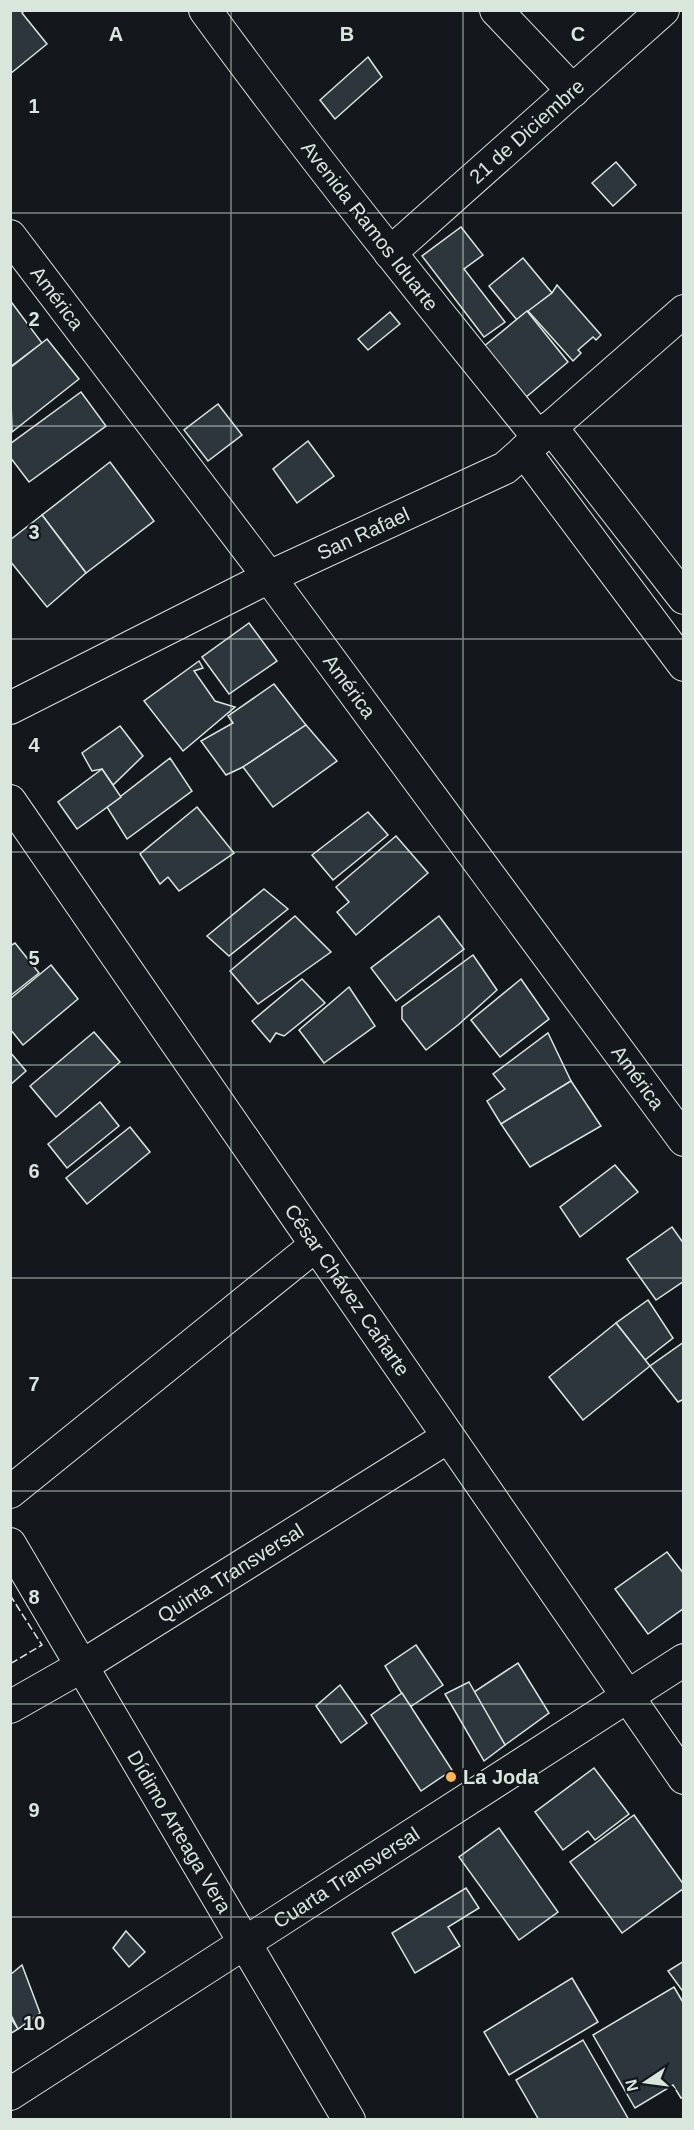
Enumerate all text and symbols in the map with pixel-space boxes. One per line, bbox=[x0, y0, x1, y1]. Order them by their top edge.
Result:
text: A bbox=[109, 23, 123, 45]
text: B bbox=[340, 23, 354, 45]
text: C bbox=[571, 23, 585, 45]
street label: 21 de Diciembre bbox=[465, 75, 588, 188]
text: 1 bbox=[28, 95, 40, 117]
street label: Avenida Ramos Iduarte bbox=[297, 137, 443, 315]
street label: América bbox=[26, 262, 89, 335]
text: 2 bbox=[28, 308, 40, 330]
street label: San Rafael bbox=[314, 503, 413, 564]
text: 3 bbox=[28, 521, 40, 543]
street label: América bbox=[319, 650, 381, 723]
text: 4 bbox=[28, 734, 40, 756]
text: 5 bbox=[28, 947, 40, 969]
street label: América bbox=[607, 1041, 669, 1114]
text: 6 bbox=[28, 1160, 40, 1182]
street label: César Chávez Cañarte bbox=[280, 1200, 414, 1380]
text: 7 bbox=[28, 1373, 40, 1395]
street label: Quinta Transversal bbox=[153, 1519, 307, 1627]
text: 8 bbox=[28, 1586, 40, 1608]
street label: Dídimo Arteaga Vera bbox=[123, 1747, 236, 1918]
place label: La Joda bbox=[463, 1766, 539, 1788]
marker: La Joda bbox=[444, 1770, 458, 1784]
text: 9 bbox=[28, 1799, 40, 1821]
street label: Cuarta Transversal bbox=[269, 1822, 423, 1932]
text: 10 bbox=[23, 2012, 45, 2034]
north arrow bbox=[616, 2052, 676, 2112]
text: N bbox=[622, 2078, 641, 2093]

